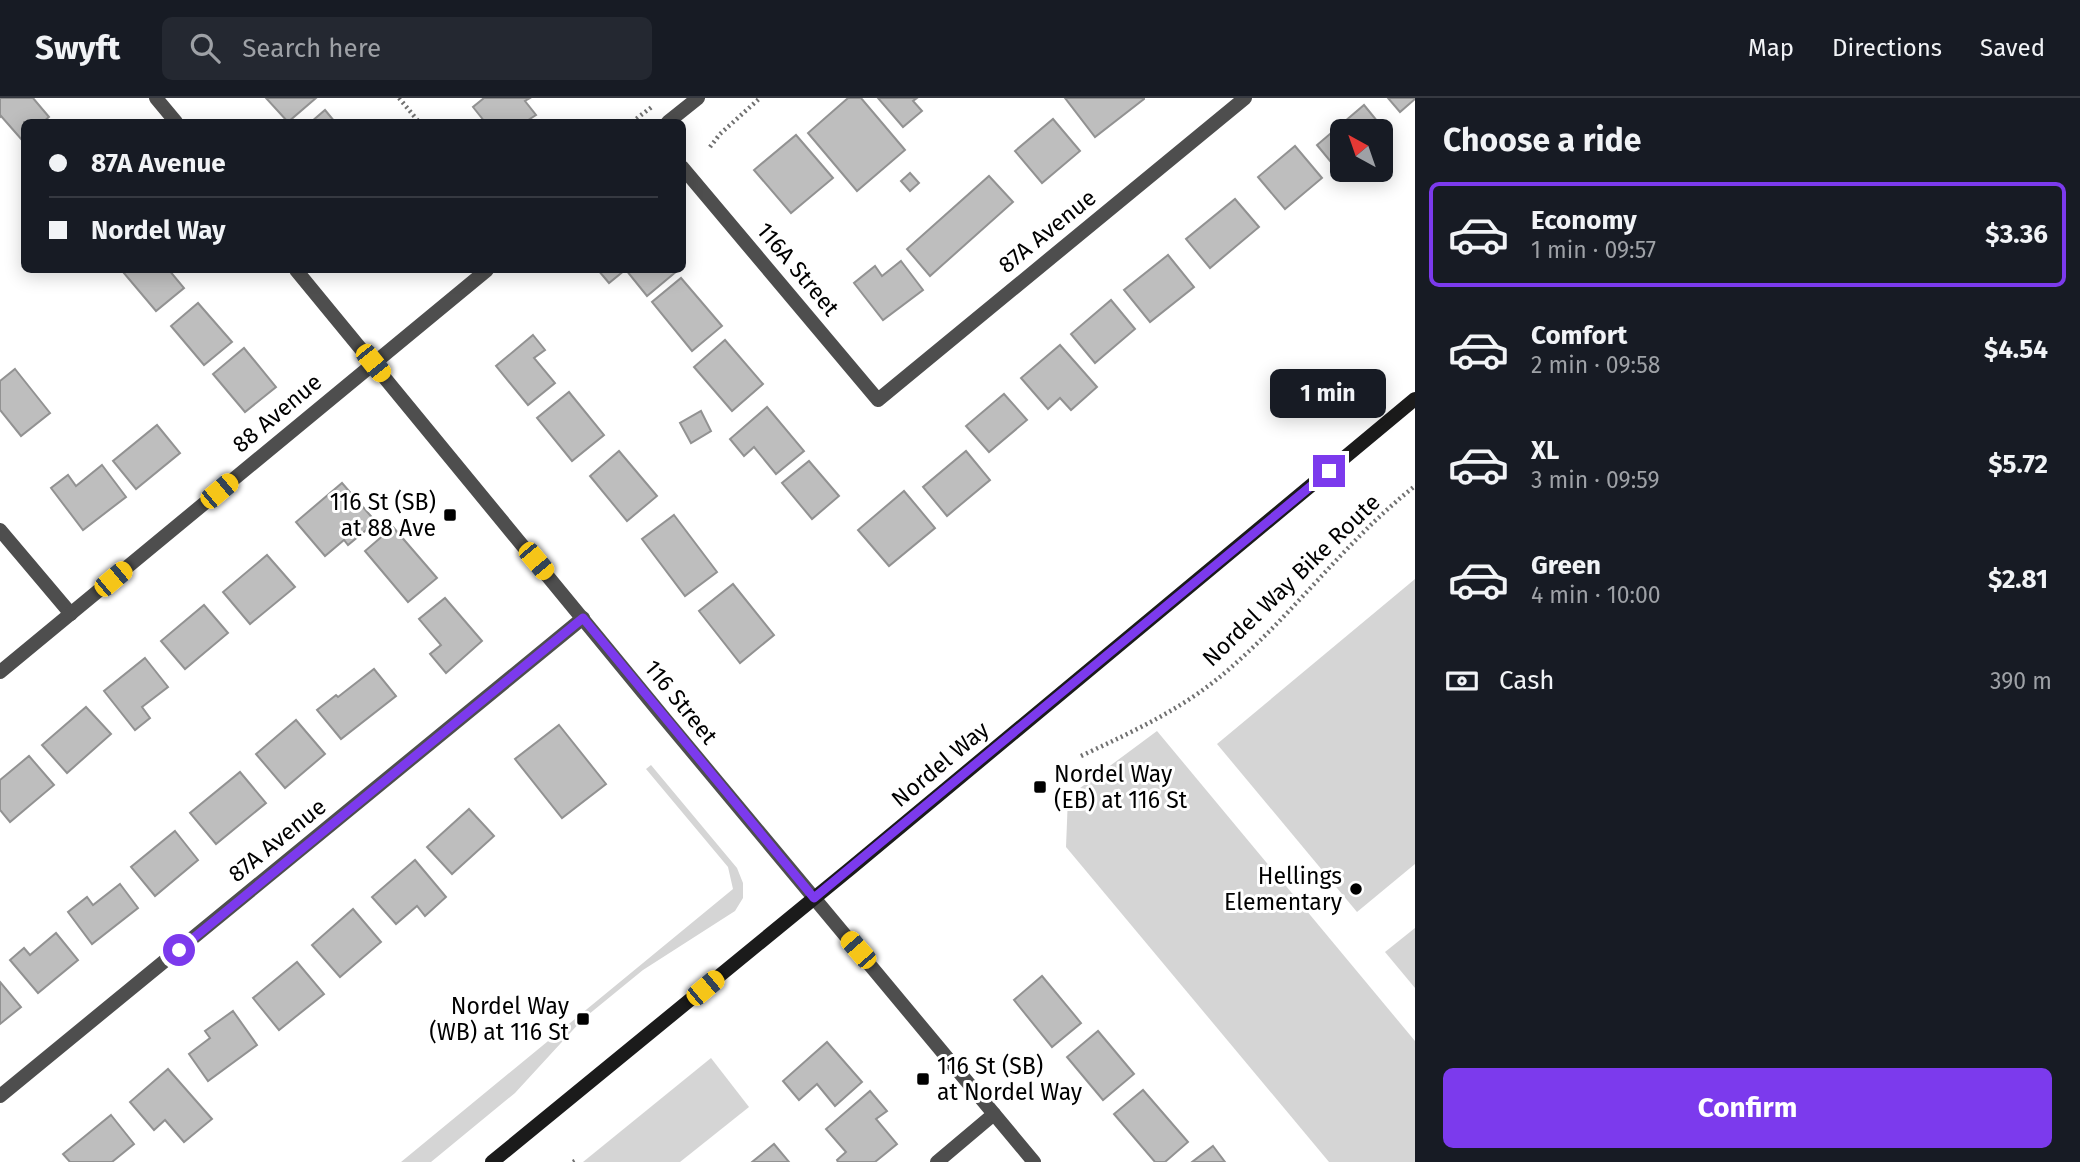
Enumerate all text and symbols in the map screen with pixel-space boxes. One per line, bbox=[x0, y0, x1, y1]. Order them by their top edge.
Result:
search box bbox=[162, 17, 652, 80]
text: Swyft bbox=[35, 28, 120, 68]
icon: search bbox=[186, 29, 224, 67]
text: Search here bbox=[242, 33, 381, 64]
text: Map bbox=[1748, 34, 1794, 62]
text: Directions bbox=[1832, 34, 1942, 62]
text: Saved bbox=[1980, 34, 2045, 62]
north arrow bbox=[1330, 119, 1393, 182]
map controls bbox=[1330, 119, 1393, 182]
text: Choose a ride bbox=[1443, 121, 1641, 159]
text: 87A Avenue bbox=[91, 148, 226, 179]
street label: 87A Avenue bbox=[993, 183, 1101, 279]
icon: car bbox=[1447, 203, 1510, 266]
text: Economy bbox=[1531, 205, 1637, 236]
text: Nordel Way bbox=[91, 215, 225, 246]
street label: 116A Street bbox=[751, 217, 846, 322]
text: $3.36 bbox=[1985, 219, 2048, 250]
text: 1 min · 09:57 bbox=[1531, 236, 1656, 264]
icon: car bbox=[1447, 318, 1510, 381]
text: Comfort bbox=[1531, 320, 1627, 351]
text: $4.54 bbox=[1984, 334, 2048, 365]
car bbox=[352, 340, 395, 386]
text: 2 min · 09:58 bbox=[1531, 351, 1660, 379]
street label: 88 Avenue bbox=[227, 368, 327, 458]
callout: 1 min bbox=[1271, 370, 1387, 418]
text: 1 min bbox=[1300, 379, 1356, 407]
icon: car bbox=[1447, 433, 1510, 496]
text: XL bbox=[1531, 435, 1559, 466]
text: $5.72 bbox=[1988, 449, 2048, 480]
route end bbox=[1313, 455, 1345, 487]
text: 3 min · 09:59 bbox=[1531, 466, 1660, 494]
car bbox=[197, 469, 242, 513]
place label: 116 St (SB) at 88 Ave bbox=[330, 488, 436, 542]
street label: Nordel Way Bike Route bbox=[1196, 488, 1386, 672]
marker: 116 St (SB) at 88 Ave bbox=[442, 507, 458, 523]
car bbox=[515, 538, 558, 584]
icon: car bbox=[1447, 548, 1510, 611]
text: Green bbox=[1531, 550, 1601, 581]
car bbox=[91, 557, 136, 601]
text: $2.81 bbox=[1988, 564, 2048, 595]
text: 4 min · 10:00 bbox=[1531, 581, 1661, 609]
street label: 116 Street bbox=[639, 654, 724, 750]
icon: cash bbox=[1443, 662, 1481, 700]
text: Cash bbox=[1499, 665, 1555, 696]
text: 390 m bbox=[1990, 667, 2052, 695]
street label: Nordel Way bbox=[886, 715, 995, 813]
place label: Nordel Way (EB) at 116 St bbox=[1054, 760, 1188, 814]
marker: Nordel Way (EB) at 116 St bbox=[1032, 779, 1048, 795]
street label: 87A Avenue bbox=[223, 792, 331, 888]
place label: Hellings Elementary bbox=[1224, 862, 1343, 916]
marker: Hellings Elementary bbox=[1348, 881, 1364, 897]
car bbox=[837, 927, 880, 973]
route start bbox=[163, 934, 195, 966]
car bbox=[683, 966, 728, 1010]
place label: Nordel Way (WB) at 116 St bbox=[429, 992, 570, 1046]
marker: Nordel Way (WB) at 116 St bbox=[575, 1011, 591, 1027]
place label: 116 St (SB) at Nordel Way bbox=[937, 1052, 1083, 1106]
button: Confirm bbox=[1443, 1068, 2052, 1148]
marker: 116 St (SB) at Nordel Way bbox=[915, 1071, 931, 1087]

